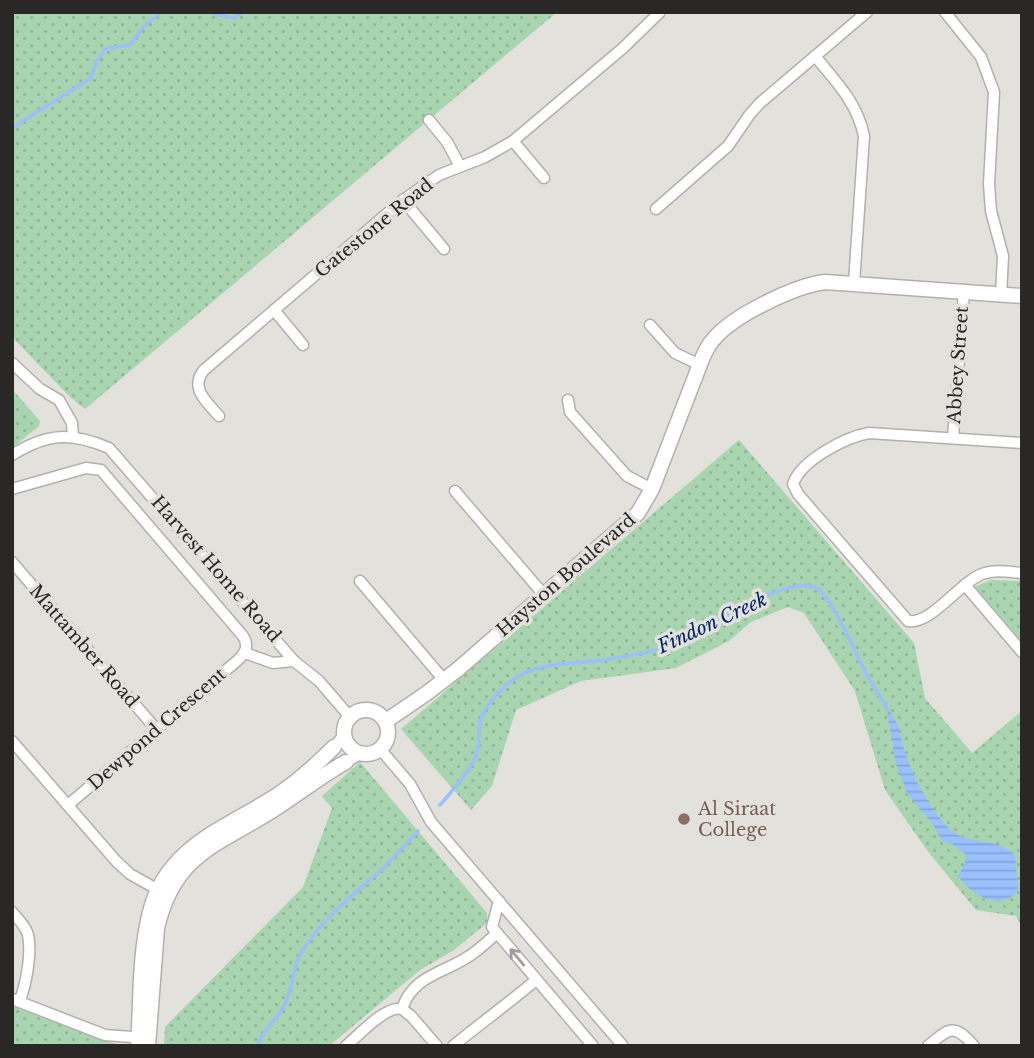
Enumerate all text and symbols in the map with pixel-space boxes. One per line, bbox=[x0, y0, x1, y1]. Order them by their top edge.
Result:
street label: Gatestone Road bbox=[311, 174, 437, 282]
street label: Abbey Street bbox=[943, 305, 973, 426]
street label: Harvest Home Road bbox=[146, 491, 286, 647]
street label: Hayston Boulevard bbox=[492, 509, 640, 641]
street label: Mattamber Road bbox=[25, 580, 143, 712]
water label: Findon Creek bbox=[653, 588, 770, 659]
street label: Dewpond Crescent bbox=[84, 663, 231, 795]
place label: Al Siraat College bbox=[697, 798, 776, 841]
marker: Al Siraat College bbox=[676, 811, 692, 827]
one-way arrow bbox=[509, 948, 524, 966]

